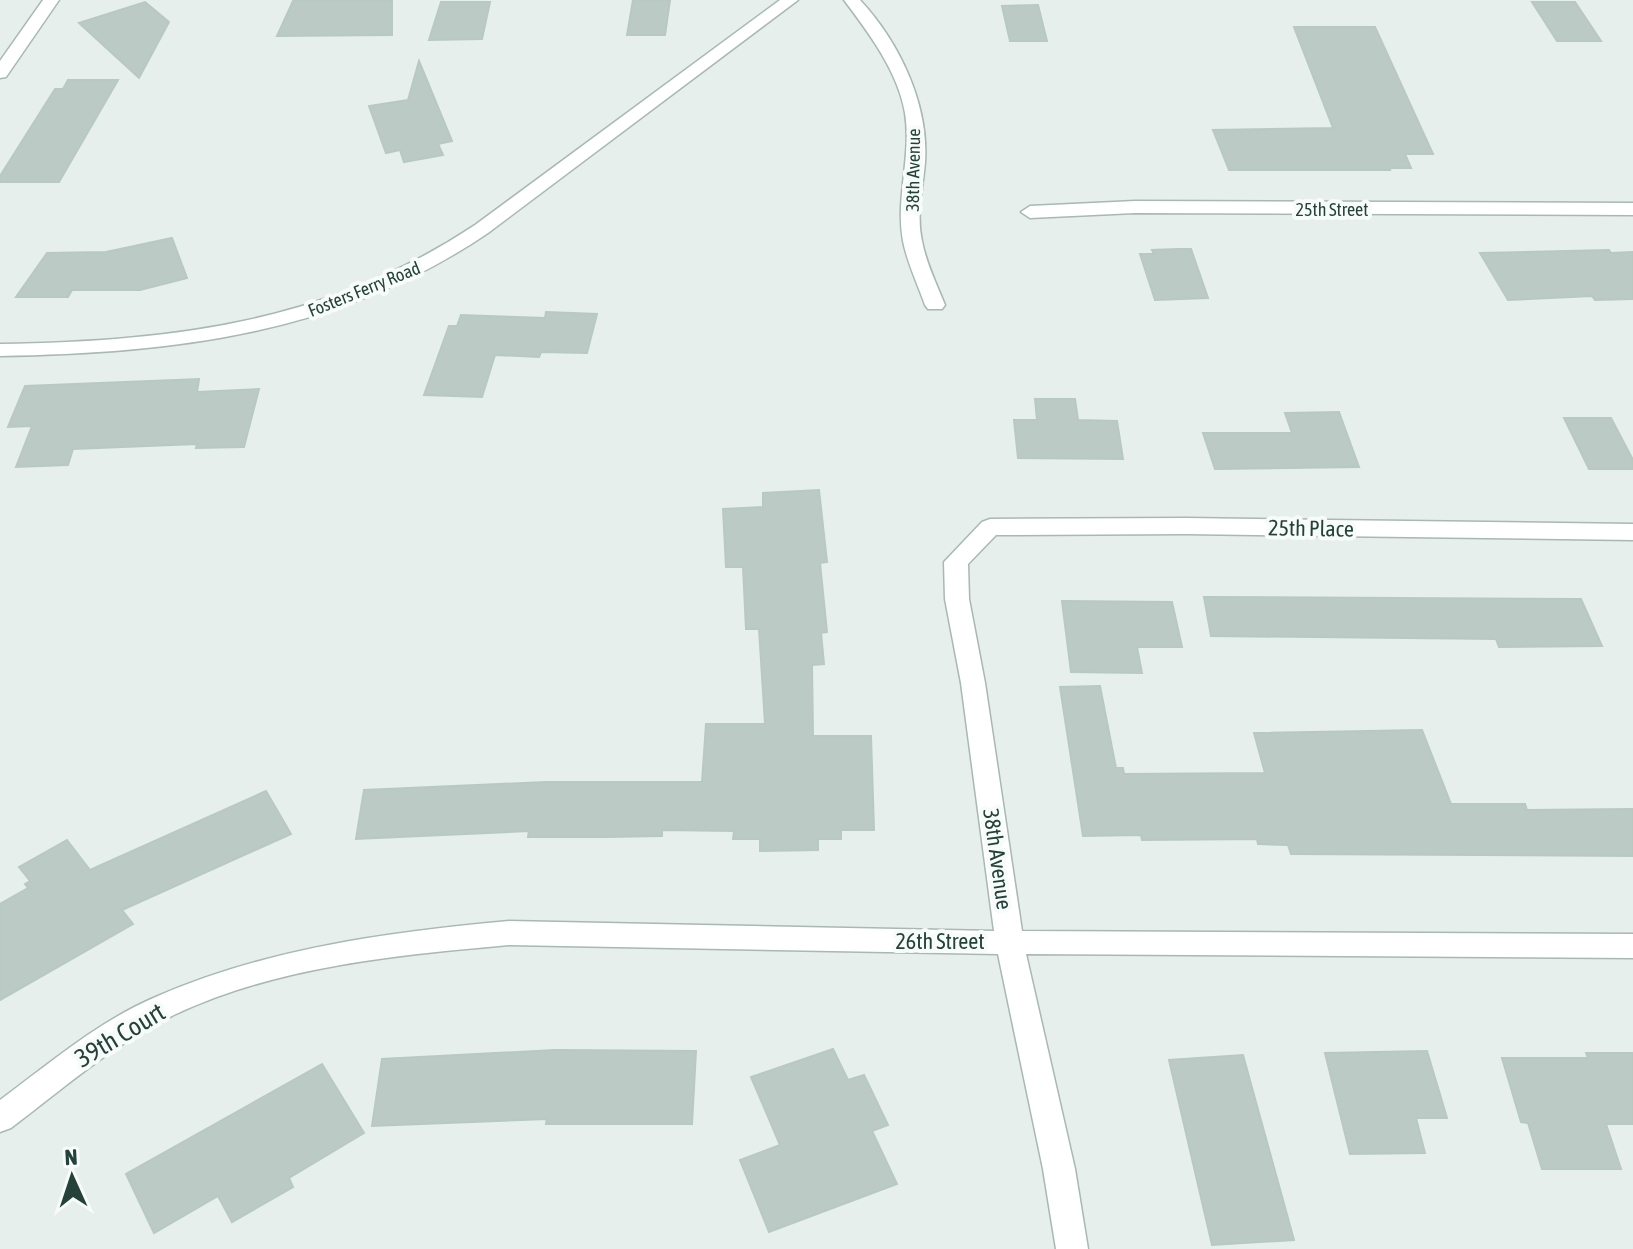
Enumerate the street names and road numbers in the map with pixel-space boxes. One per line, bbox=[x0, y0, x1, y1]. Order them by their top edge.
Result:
street label: 38th Avenue bbox=[902, 128, 924, 212]
street label: 25th Street bbox=[1296, 199, 1368, 220]
street label: Fosters Ferry Road bbox=[305, 257, 423, 321]
street label: 25th Place bbox=[1268, 514, 1354, 542]
street label: 38th Avenue bbox=[978, 807, 1018, 911]
street label: 26th Street bbox=[896, 928, 984, 954]
street label: 39th Court bbox=[70, 997, 170, 1073]

